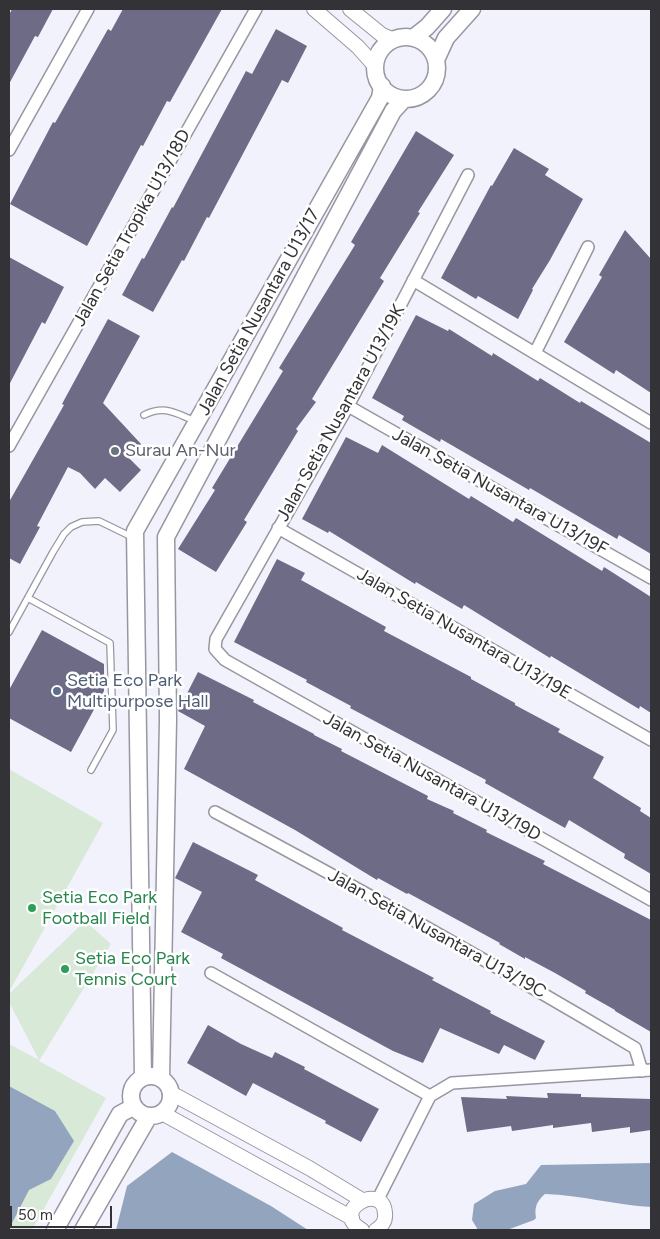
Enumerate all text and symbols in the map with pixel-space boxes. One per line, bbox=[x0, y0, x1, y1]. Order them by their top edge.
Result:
street label: Jalan Setia Tropika U13/18D bbox=[69, 126, 195, 330]
street label: Jalan Setia Nusantara U13/17 bbox=[193, 205, 325, 419]
street label: Jalan Setia Nusantara U13/19K bbox=[272, 301, 410, 525]
street label: Jalan Setia Nusantara U13/19F bbox=[388, 424, 612, 560]
place label: Surau An-Nur bbox=[125, 440, 236, 462]
marker: Surau An-Nur bbox=[109, 445, 121, 457]
street label: Jalan Setia Nusantara U13/19E bbox=[353, 564, 575, 704]
place label: Setia Eco Park Multipurpose Hall bbox=[67, 670, 208, 712]
marker: Setia Eco Park Multipurpose Hall bbox=[51, 685, 63, 697]
street label: Jalan Setia Nusantara U13/19D bbox=[319, 708, 545, 846]
street label: Jalan Setia Nusantara U13/19C bbox=[324, 865, 550, 1003]
place label: Setia Eco Park Football Field bbox=[42, 887, 157, 930]
marker: Setia Eco Park Football Field bbox=[26, 902, 38, 914]
place label: Setia Eco Park Tennis Court bbox=[75, 948, 190, 991]
marker: Setia Eco Park Tennis Court bbox=[59, 963, 71, 975]
scale bar bbox=[12, 1196, 115, 1228]
text: 50 m bbox=[18, 1206, 53, 1224]

